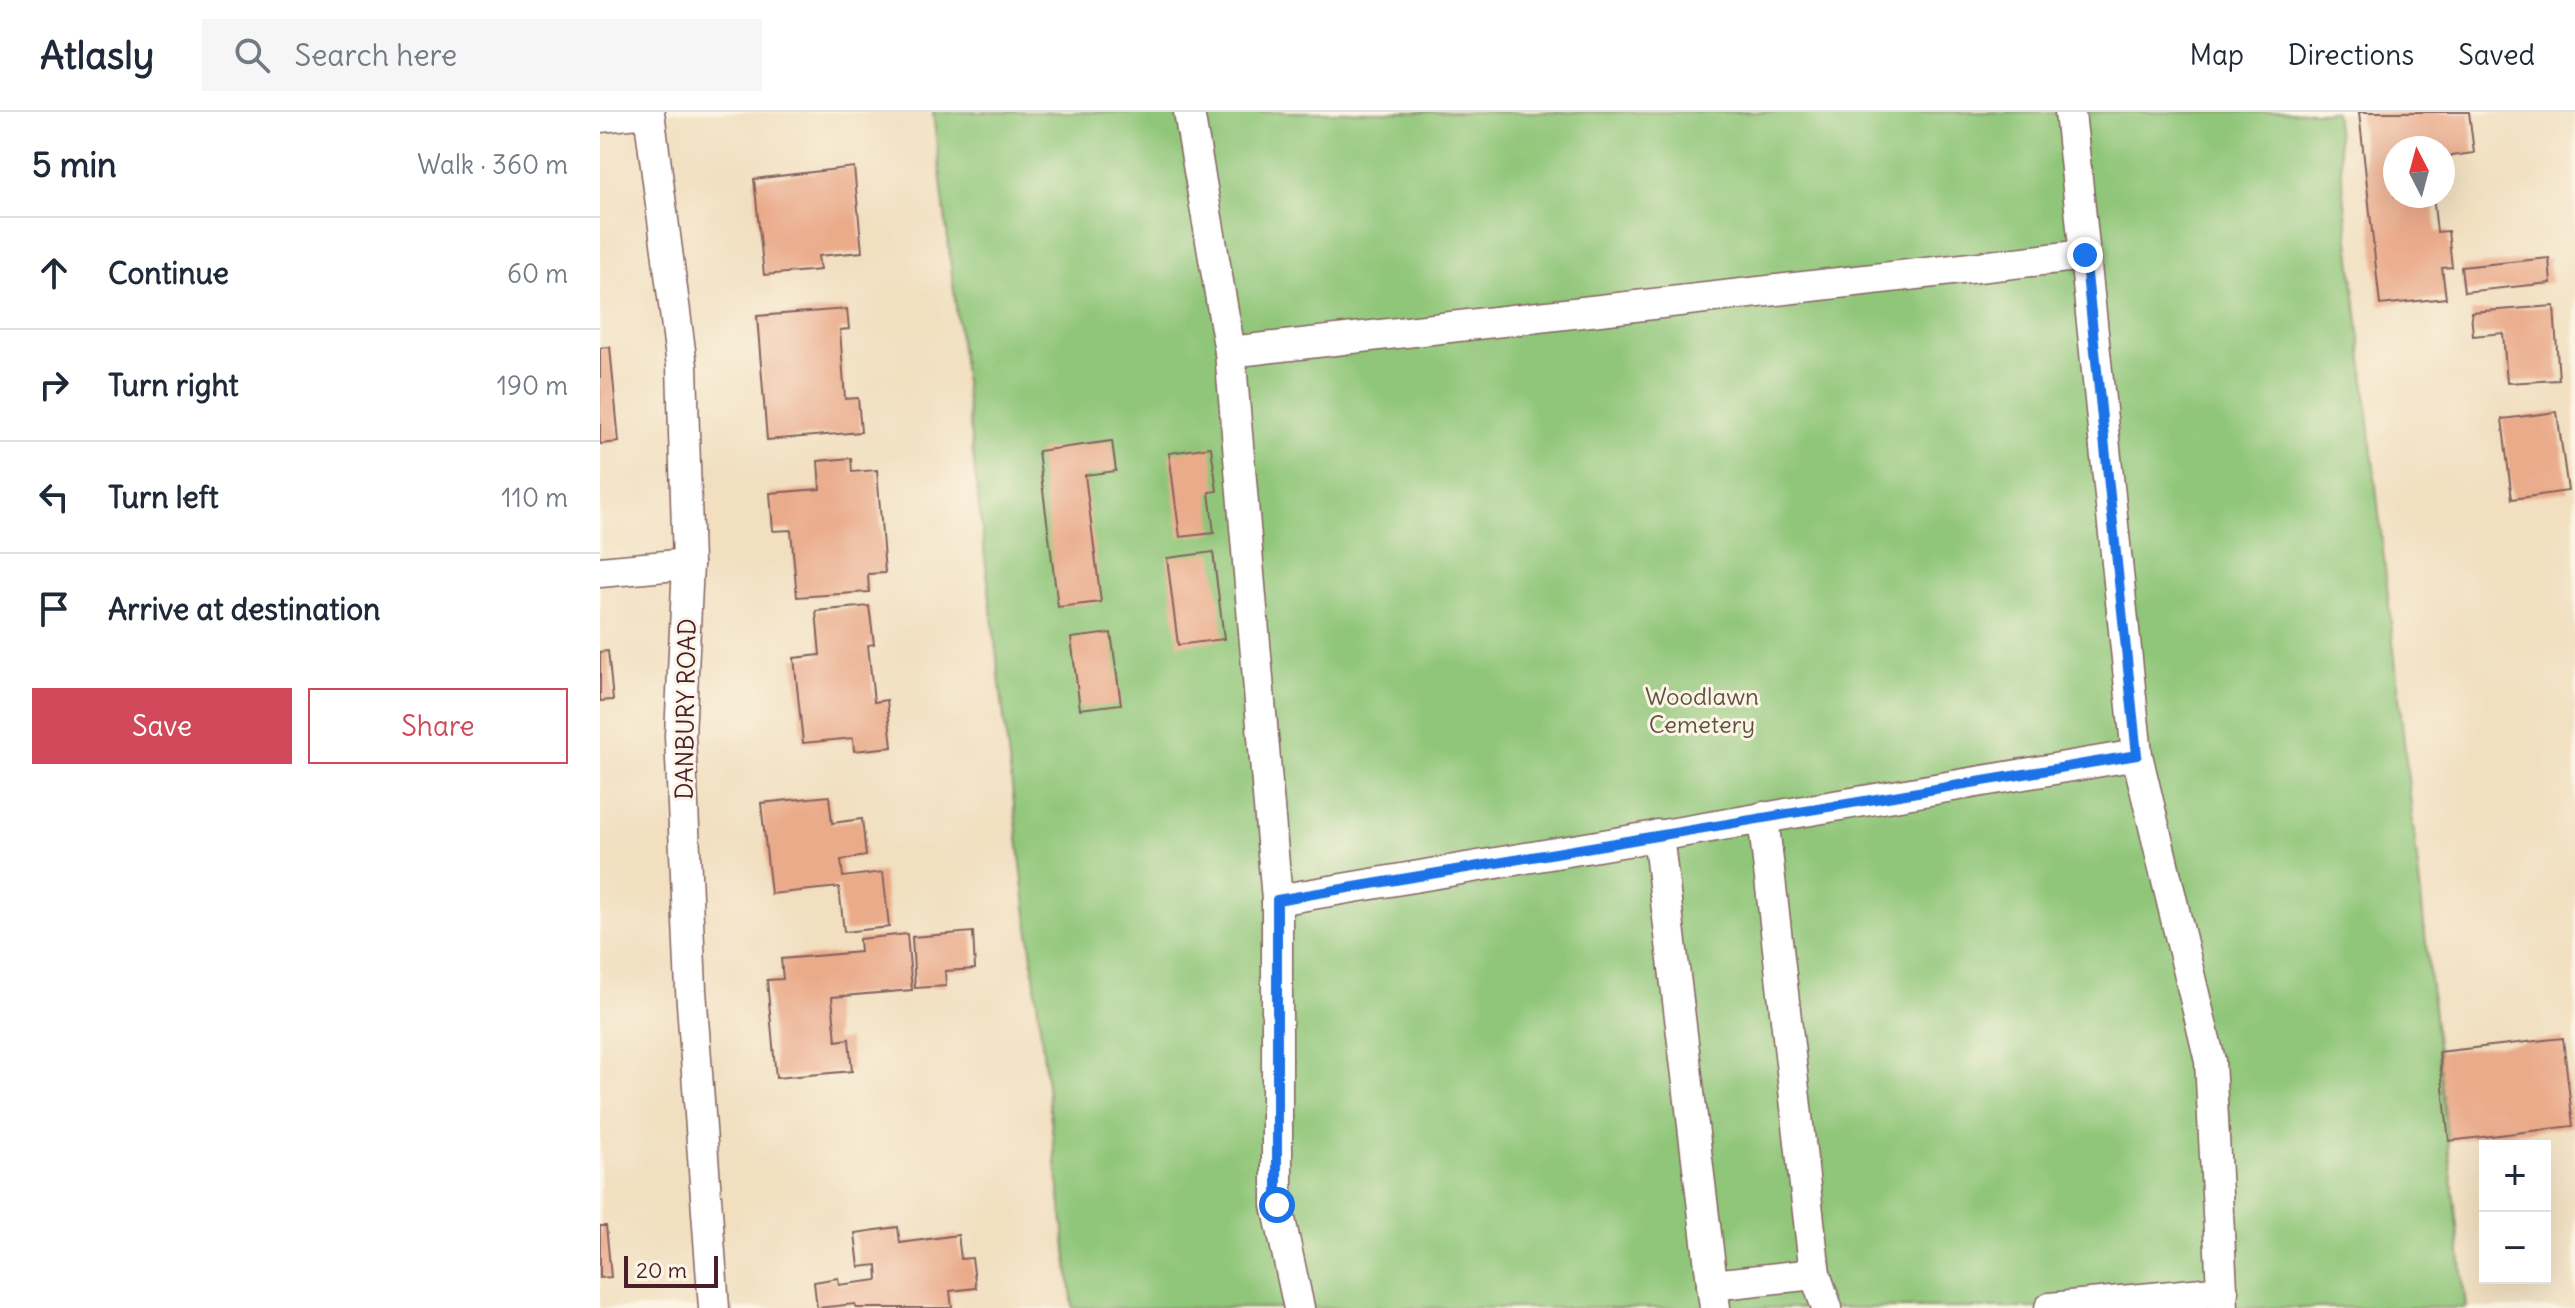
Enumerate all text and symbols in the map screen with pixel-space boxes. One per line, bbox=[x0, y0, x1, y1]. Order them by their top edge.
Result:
search box bbox=[202, 19, 762, 91]
text: Atlasly bbox=[40, 32, 154, 79]
icon: search bbox=[230, 33, 274, 77]
text: Search here bbox=[294, 36, 457, 74]
text: Map bbox=[2189, 37, 2244, 73]
text: Directions bbox=[2288, 37, 2414, 73]
text: Saved bbox=[2458, 37, 2535, 73]
north arrow bbox=[2383, 136, 2455, 208]
text: 5 min bbox=[32, 143, 117, 186]
text: Walk · 360 m bbox=[417, 148, 568, 181]
route end bbox=[2067, 237, 2103, 273]
icon: ahead bbox=[32, 251, 76, 295]
text: Continue bbox=[108, 254, 229, 292]
text: 60 m bbox=[507, 257, 568, 290]
icon: right bbox=[32, 363, 76, 407]
text: Turn right bbox=[108, 366, 239, 404]
text: 190 m bbox=[497, 369, 568, 402]
icon: left bbox=[32, 475, 76, 519]
text: Turn left bbox=[108, 478, 219, 516]
text: 110 m bbox=[501, 481, 568, 514]
icon: arrive bbox=[32, 587, 76, 631]
text: Arrive at destination bbox=[108, 590, 380, 628]
street label: DANBURY ROAD bbox=[668, 618, 702, 800]
park label: Woodlawn Cemetery bbox=[1645, 681, 1759, 739]
button: Save bbox=[32, 688, 292, 764]
button: Share bbox=[308, 688, 568, 764]
map controls bbox=[2479, 1140, 2551, 1284]
button: + bbox=[2479, 1140, 2551, 1212]
route start bbox=[1259, 1187, 1295, 1223]
button: − bbox=[2479, 1212, 2551, 1284]
scale bar bbox=[624, 1252, 718, 1288]
text: 20 m bbox=[636, 1256, 687, 1284]

